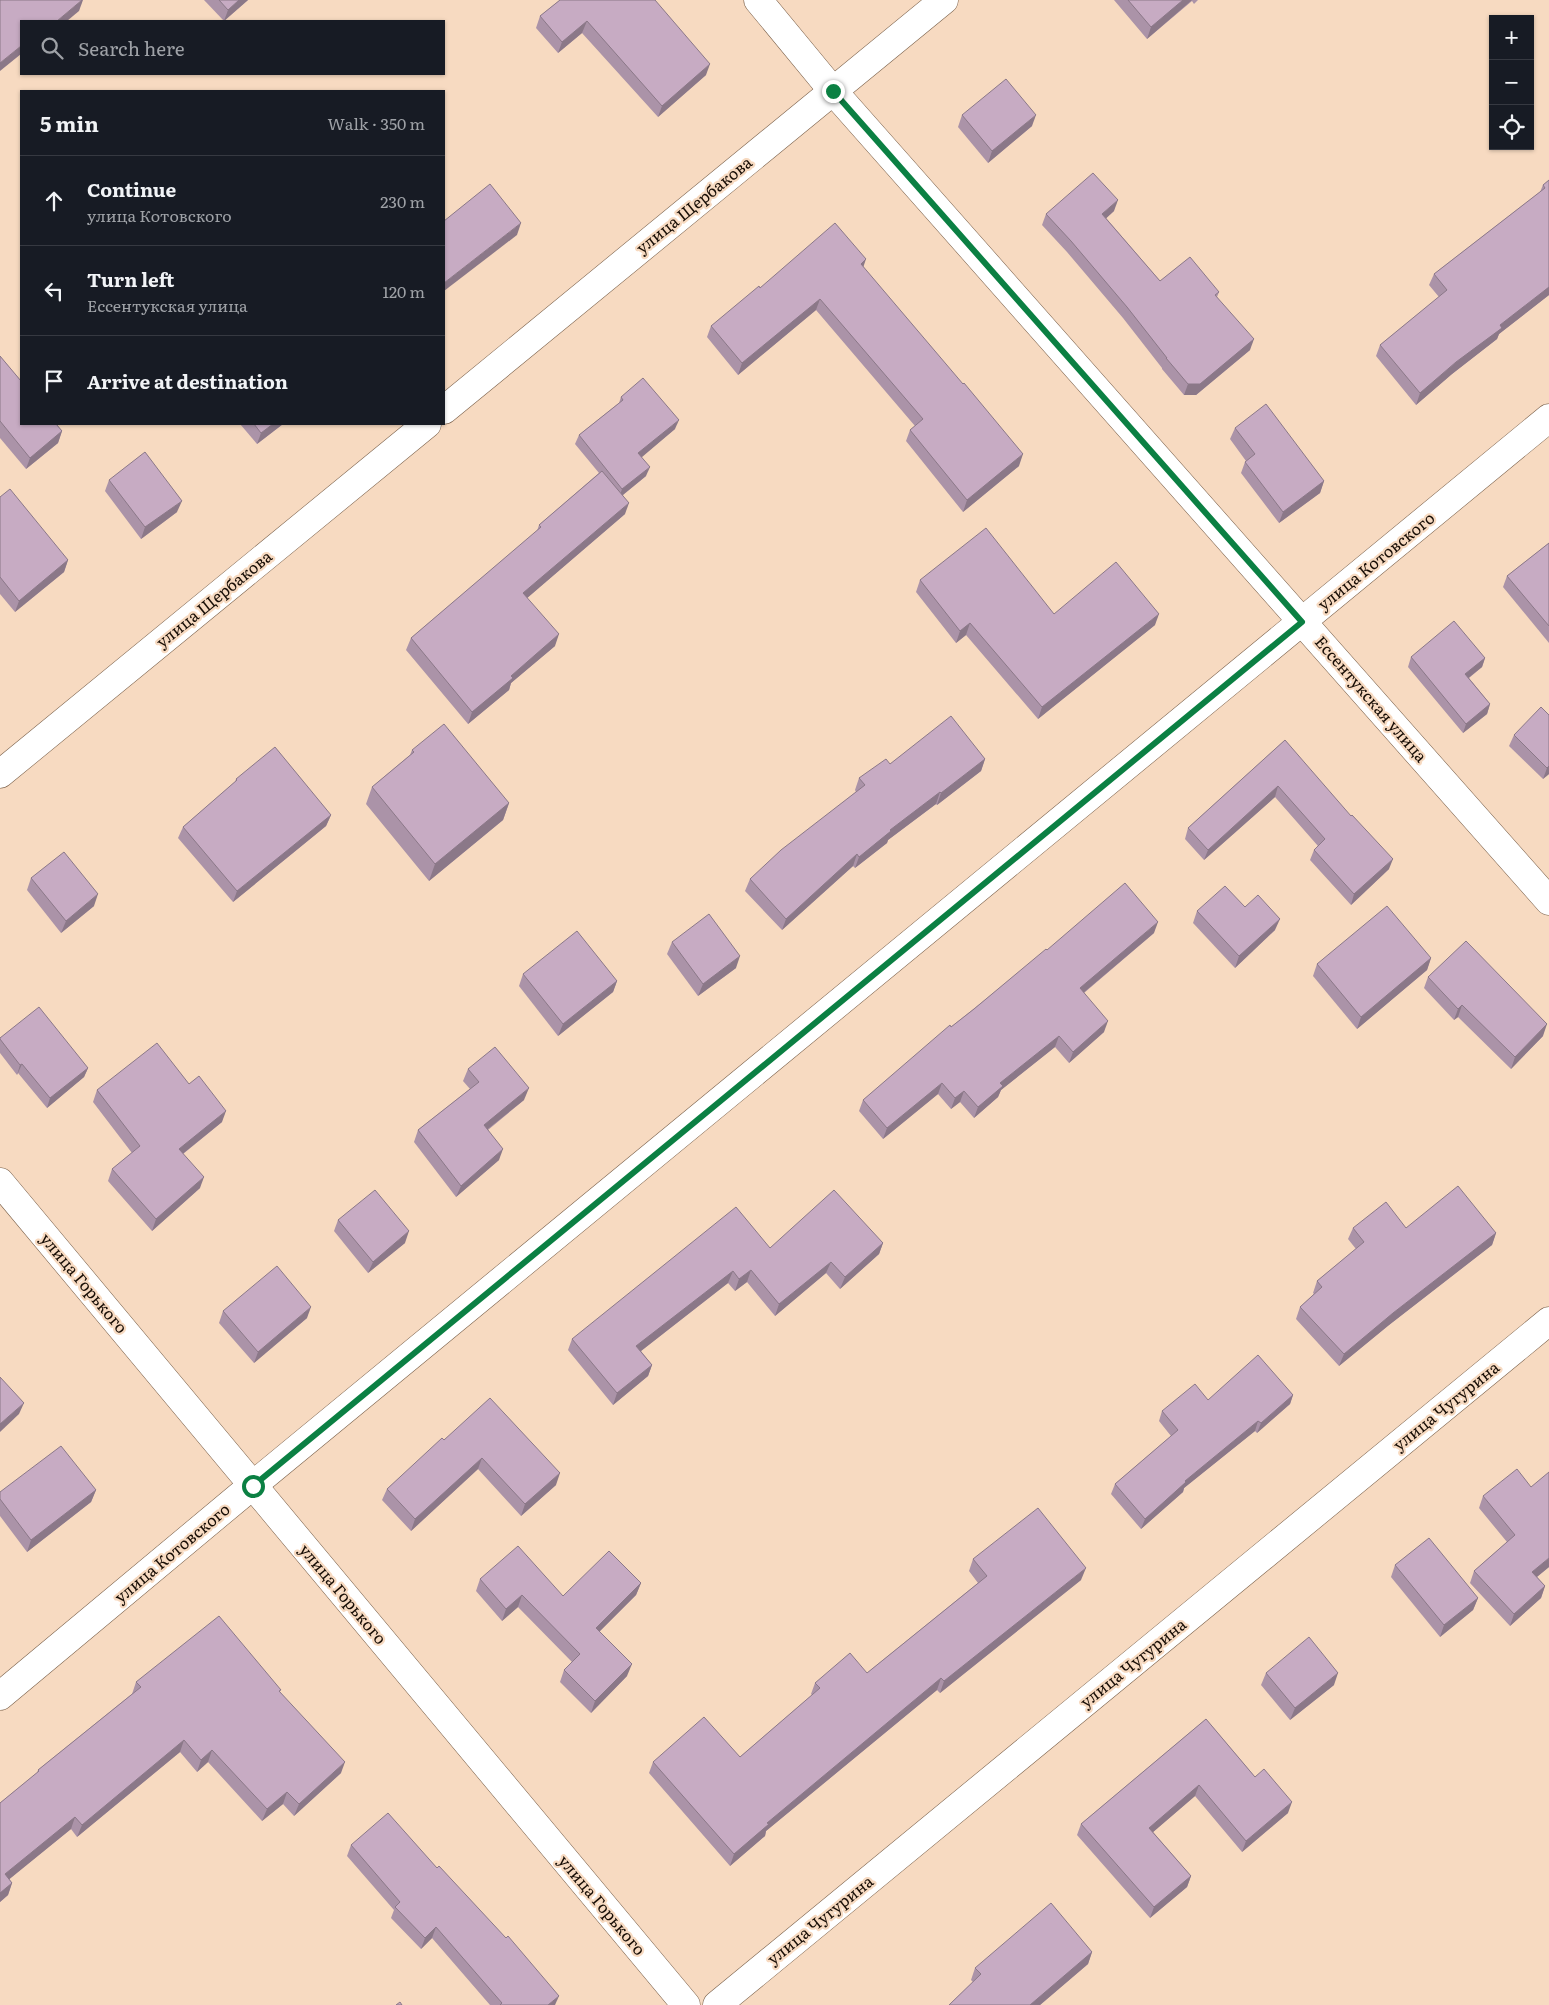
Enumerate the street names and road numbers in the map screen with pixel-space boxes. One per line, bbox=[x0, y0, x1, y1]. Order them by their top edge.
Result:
street label: улица Щербакова bbox=[630, 150, 757, 259]
street label: улица Котовского bbox=[1312, 505, 1439, 615]
street label: улица Щербакова bbox=[150, 544, 277, 653]
street label: Ессентукская улица bbox=[1310, 630, 1434, 767]
street label: улица Горького bbox=[36, 1227, 134, 1338]
street label: улица Чугурина bbox=[1387, 1354, 1504, 1456]
street label: улица Котовского bbox=[108, 1497, 234, 1608]
street label: улица Горького bbox=[295, 1538, 393, 1649]
street label: улица Чугурина bbox=[1074, 1611, 1191, 1713]
street label: улица Горького bbox=[554, 1849, 652, 1960]
street label: улица Чугурина bbox=[761, 1868, 878, 1970]

